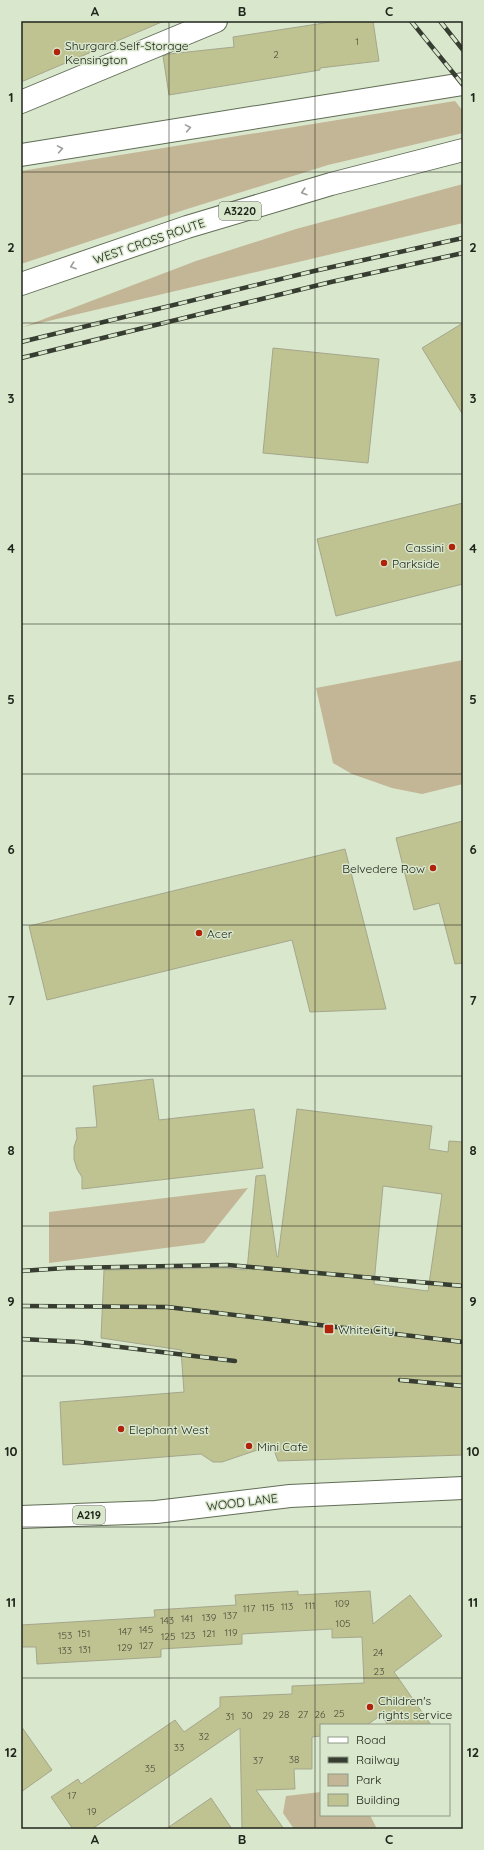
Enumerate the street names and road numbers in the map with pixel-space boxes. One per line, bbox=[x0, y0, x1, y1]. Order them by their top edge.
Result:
road number: A3220 bbox=[219, 202, 261, 220]
street label: WEST CROSS ROUTE bbox=[91, 215, 207, 267]
street label: WOOD LANE bbox=[206, 1490, 279, 1514]
road number: A219 bbox=[73, 1506, 105, 1524]

